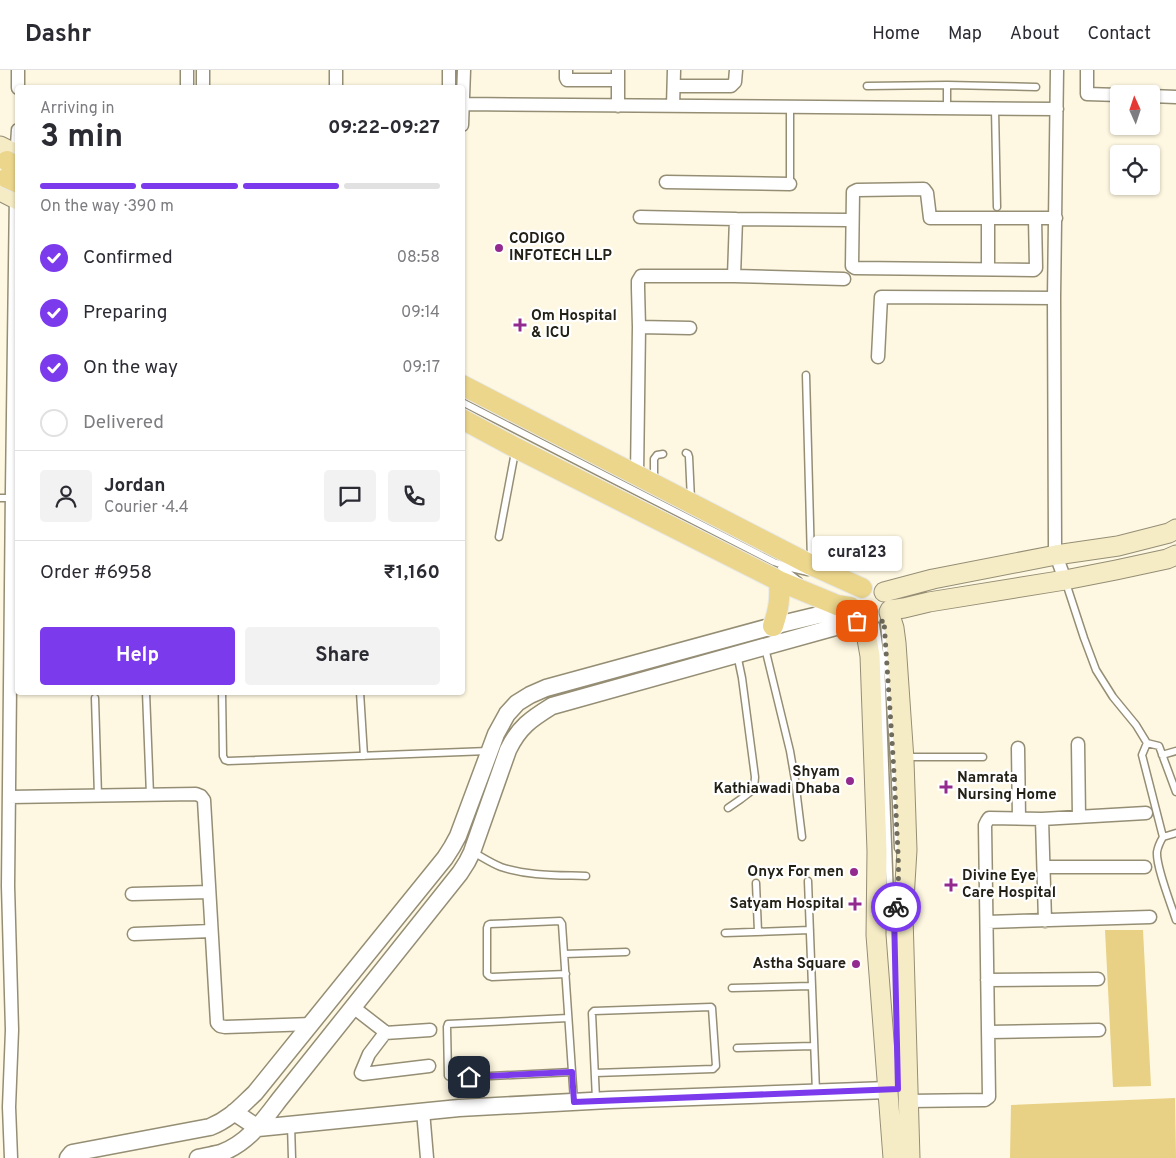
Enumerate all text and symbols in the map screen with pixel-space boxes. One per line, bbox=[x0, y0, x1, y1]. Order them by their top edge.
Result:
text: Dashr bbox=[25, 20, 91, 50]
text: Home bbox=[872, 23, 920, 46]
text: Map bbox=[948, 23, 982, 46]
text: About bbox=[1010, 23, 1059, 46]
text: Contact bbox=[1087, 23, 1151, 46]
north arrow bbox=[1110, 85, 1160, 135]
map controls bbox=[1110, 85, 1160, 195]
text: Arriving in bbox=[40, 99, 115, 119]
text: 09:22–09:27 bbox=[328, 116, 440, 140]
text: 3 min bbox=[40, 118, 123, 158]
button: locate bbox=[1110, 145, 1160, 195]
text: On the way · 390 m bbox=[40, 197, 174, 217]
place label: CODIGO INFOTECH LLP bbox=[509, 230, 612, 266]
marker: CODIGO INFOTECH LLP bbox=[493, 242, 505, 254]
icon: check bbox=[40, 244, 68, 272]
text: Confirmed bbox=[83, 246, 173, 270]
text: 08:58 bbox=[397, 248, 440, 268]
icon: check bbox=[40, 299, 68, 327]
text: Preparing bbox=[83, 301, 167, 325]
text: 09:14 bbox=[401, 303, 440, 323]
place label: Om Hospital & ICU bbox=[531, 307, 617, 343]
marker: Om Hospital & ICU bbox=[513, 318, 527, 332]
icon: check bbox=[40, 354, 68, 382]
text: On the way bbox=[83, 356, 178, 380]
text: 09:17 bbox=[402, 358, 440, 378]
text: Delivered bbox=[83, 411, 164, 435]
button: person bbox=[40, 470, 92, 522]
button: chat bbox=[324, 470, 376, 522]
button: phone bbox=[388, 470, 440, 522]
text: Jordan bbox=[104, 474, 166, 498]
text: Courier · 4.4 bbox=[104, 498, 189, 518]
callout: cura123 bbox=[812, 536, 902, 571]
text: cura123 bbox=[827, 543, 887, 563]
text: Order #6958 bbox=[40, 561, 152, 585]
text: ₹1,160 bbox=[383, 561, 440, 585]
pin bbox=[836, 600, 878, 642]
icon: bag bbox=[843, 607, 871, 635]
button: Help bbox=[40, 627, 235, 685]
button: Share bbox=[245, 627, 440, 685]
place label: Shyam Kathiawadi Dhaba bbox=[714, 763, 840, 799]
place label: Namrata Nursing Home bbox=[957, 769, 1057, 805]
marker: Shyam Kathiawadi Dhaba bbox=[844, 775, 856, 787]
marker: Namrata Nursing Home bbox=[939, 780, 953, 794]
place label: Onyx For men bbox=[747, 863, 844, 882]
marker: Onyx For men bbox=[848, 866, 860, 878]
place label: Divine Eye Care Hospital bbox=[962, 867, 1056, 903]
marker: Divine Eye Care Hospital bbox=[944, 878, 958, 892]
courier bbox=[871, 882, 921, 932]
icon: bike bbox=[882, 893, 910, 921]
place label: Satyam Hospital bbox=[730, 895, 844, 914]
marker: Satyam Hospital bbox=[848, 897, 862, 911]
place label: Astha Square bbox=[752, 955, 846, 974]
marker: Astha Square bbox=[850, 958, 862, 970]
pin bbox=[448, 1056, 490, 1098]
icon: home bbox=[455, 1063, 483, 1091]

